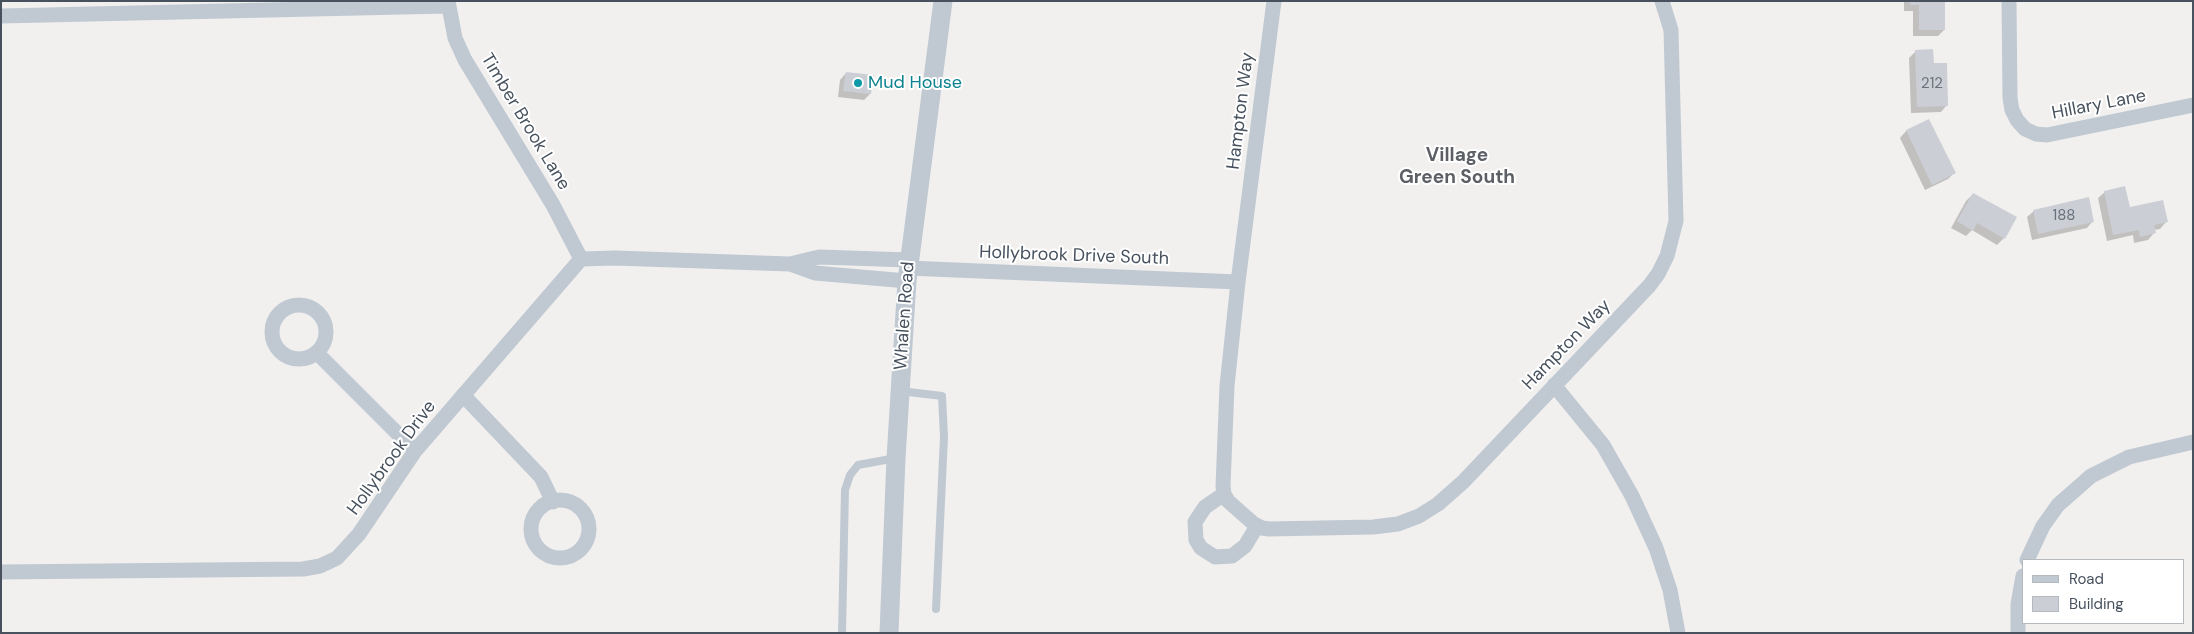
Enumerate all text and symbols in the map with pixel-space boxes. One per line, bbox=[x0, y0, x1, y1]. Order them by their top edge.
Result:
street label: Timber Brook Lane bbox=[476, 50, 574, 194]
street label: Hampton Way bbox=[1223, 51, 1259, 171]
place label: Mud House bbox=[868, 72, 962, 94]
house number: 212 bbox=[1921, 75, 1943, 93]
marker: Mud House bbox=[852, 77, 864, 89]
street label: Hillary Lane bbox=[2050, 85, 2148, 125]
district label: Village Green South bbox=[1399, 145, 1515, 189]
house number: 188 bbox=[2053, 207, 2075, 225]
street label: Hollybrook Drive South bbox=[979, 242, 1169, 270]
street label: Whalen Road bbox=[890, 261, 920, 371]
street label: Hampton Way bbox=[1518, 295, 1616, 395]
street label: Hollybrook Drive bbox=[343, 396, 441, 520]
legend bbox=[2022, 559, 2184, 624]
text: Road bbox=[2069, 569, 2104, 589]
text: Building bbox=[2069, 594, 2124, 614]

